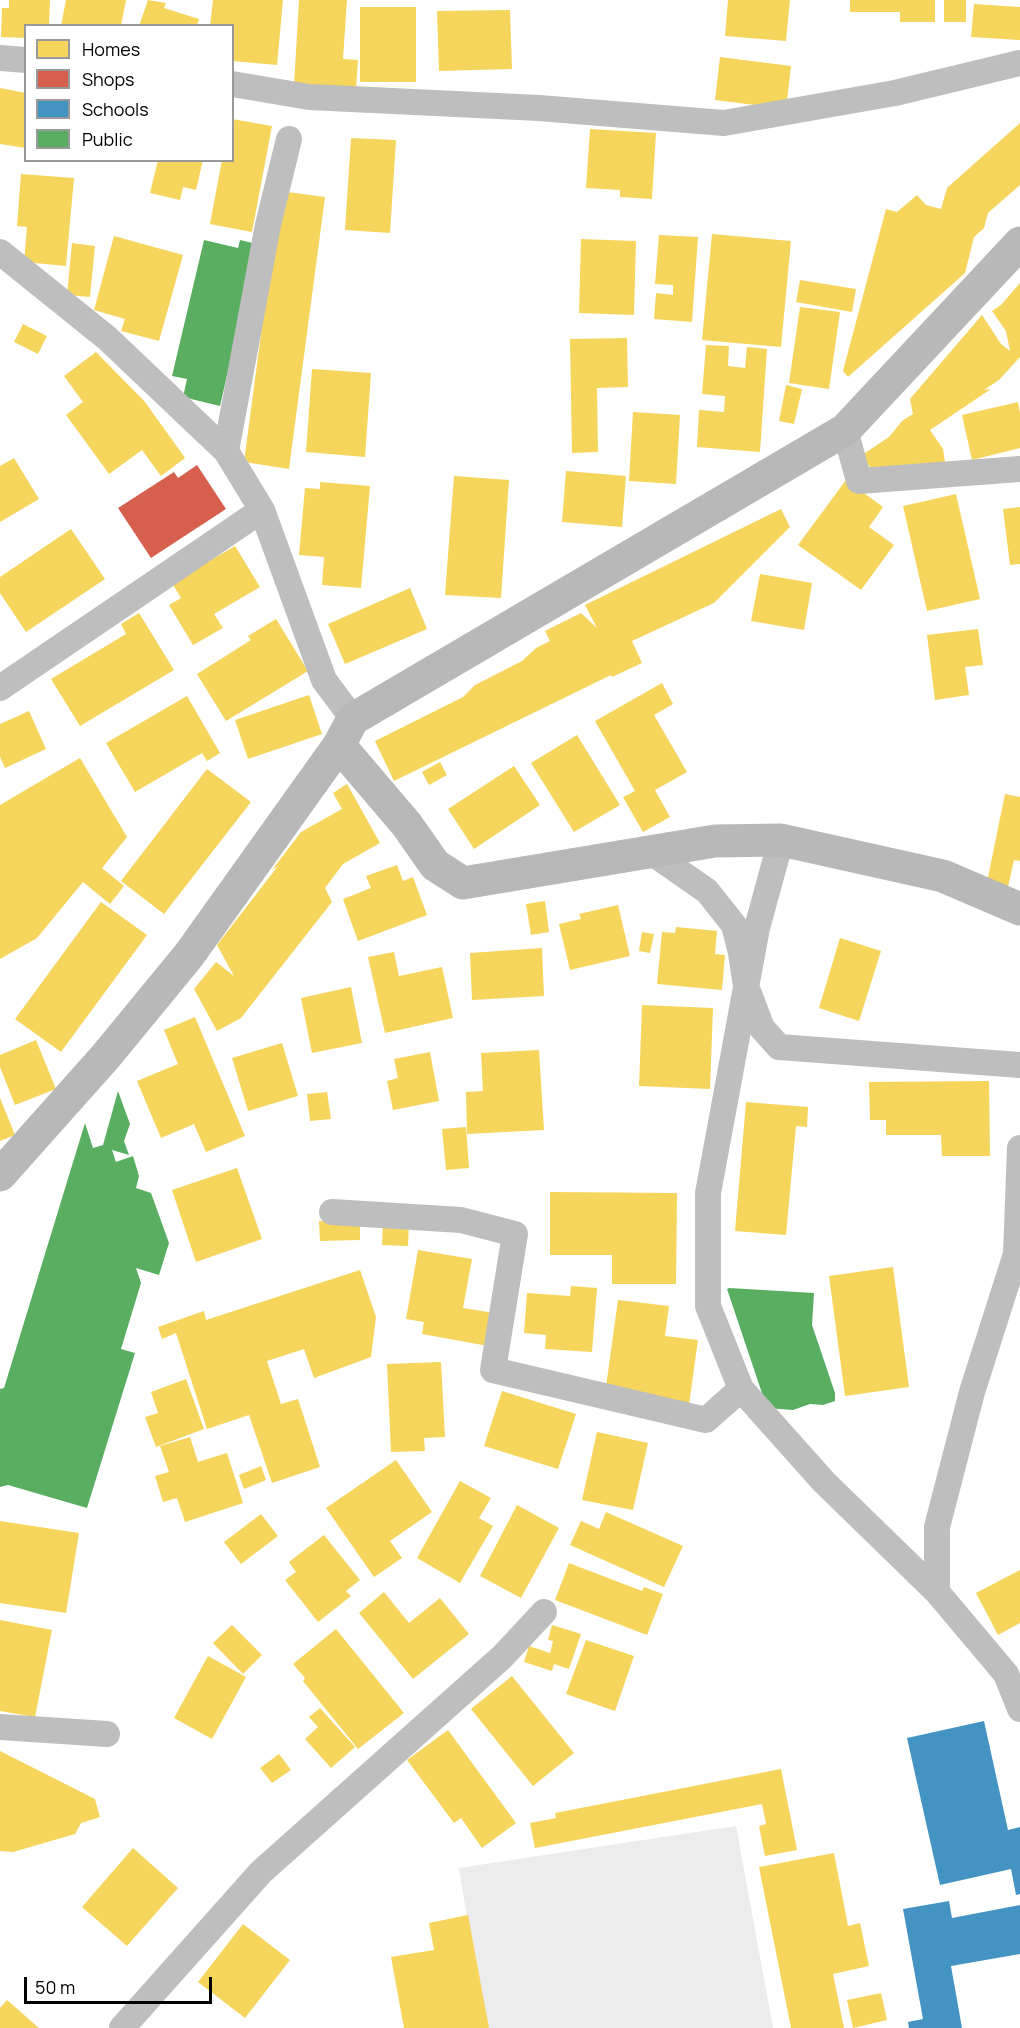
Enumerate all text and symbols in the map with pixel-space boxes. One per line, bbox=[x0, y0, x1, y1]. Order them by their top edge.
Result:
legend bbox=[24, 24, 234, 162]
text: Homes bbox=[82, 37, 140, 61]
text: Shops bbox=[82, 67, 134, 91]
text: Schools bbox=[82, 97, 149, 121]
text: Public bbox=[82, 127, 133, 151]
scale bar bbox=[27, 1965, 214, 2003]
text: 50 m bbox=[35, 1975, 75, 1999]

